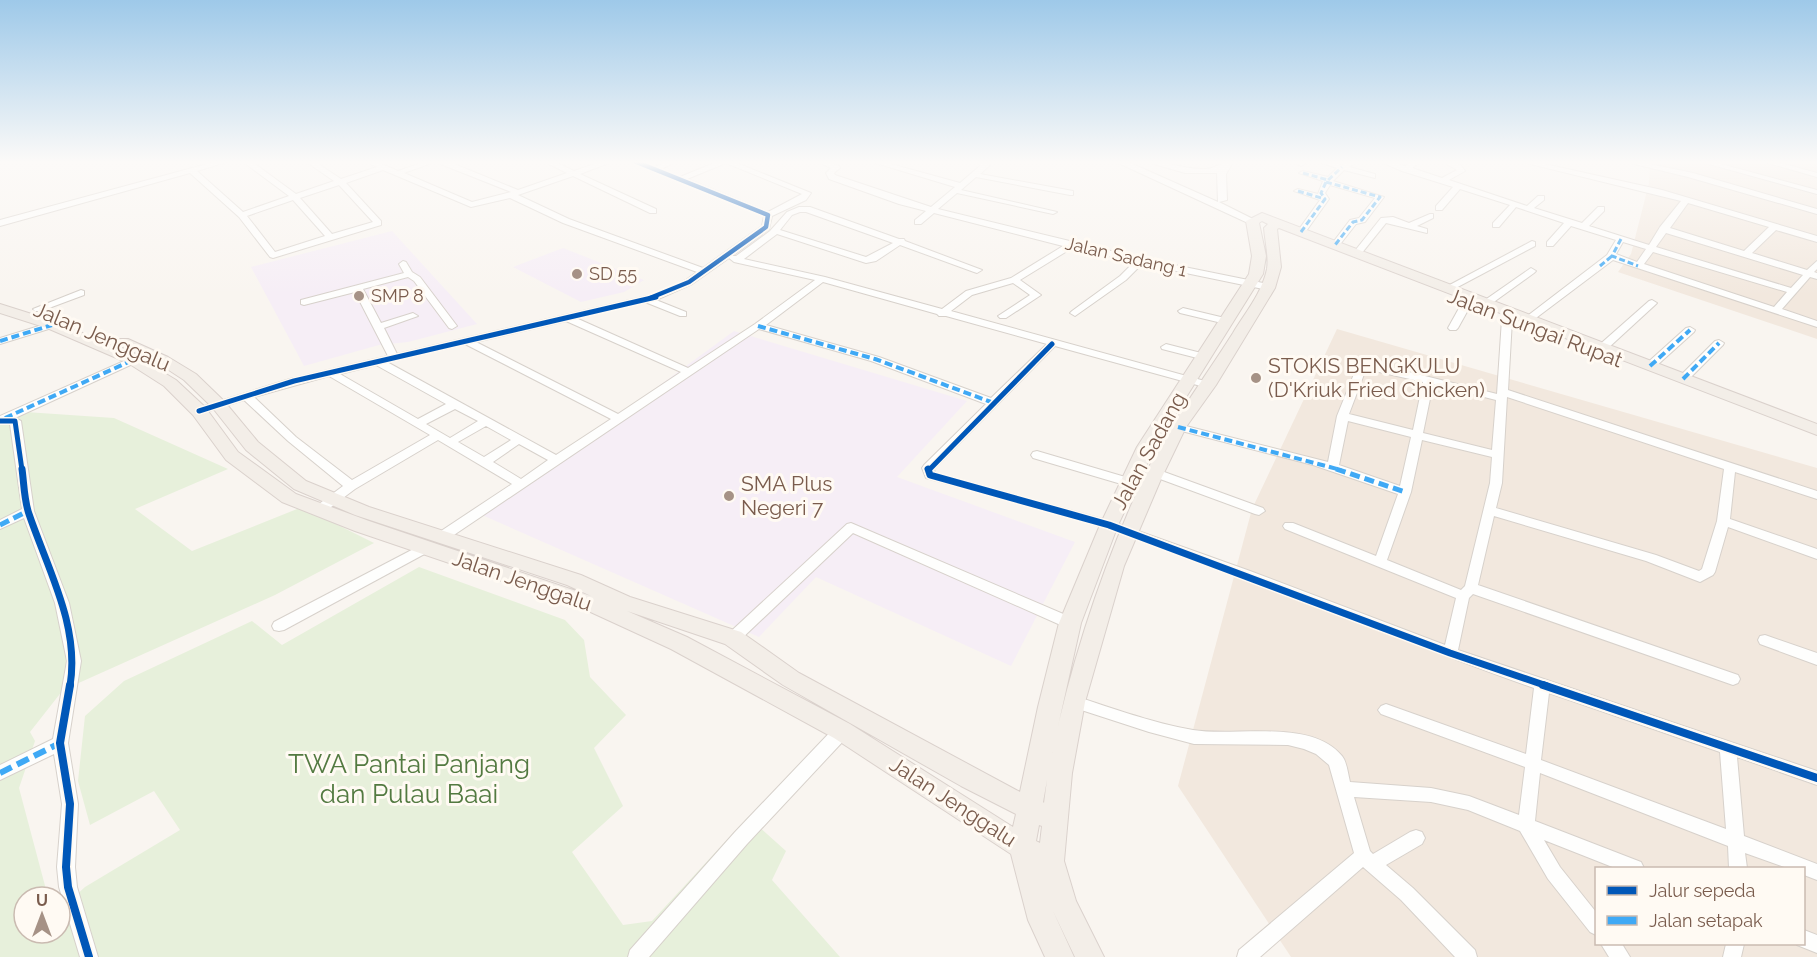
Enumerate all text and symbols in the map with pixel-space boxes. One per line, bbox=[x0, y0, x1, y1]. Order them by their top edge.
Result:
street label: Jalan Sadang 1 bbox=[1063, 232, 1189, 281]
place label: SD 55 bbox=[589, 263, 637, 284]
marker: SD 55 bbox=[570, 267, 584, 281]
street label: Jalan Sungai Rupat bbox=[1444, 283, 1626, 372]
place label: SMP 8 bbox=[371, 285, 424, 306]
marker: SMP 8 bbox=[352, 289, 366, 303]
street label: Jalan Jenggalu bbox=[30, 297, 174, 376]
place label: STOKIS BENGKULU (D'Kriuk Fried Chicken) bbox=[1268, 353, 1485, 402]
marker: STOKIS BENGKULU (D'Kriuk Fried Chicken) bbox=[1249, 371, 1263, 385]
street label: Jalan Sadang bbox=[1106, 388, 1191, 514]
place label: SMA Plus Negeri 7 bbox=[741, 471, 832, 520]
marker: SMA Plus Negeri 7 bbox=[722, 489, 736, 503]
street label: Jalan Jenggalu bbox=[449, 545, 595, 616]
park label: TWA Pantai Panjang dan Pulau Baai bbox=[288, 749, 530, 809]
street label: Jalan Jenggalu bbox=[885, 751, 1021, 852]
legend bbox=[1595, 867, 1805, 945]
text: Jalur sepeda bbox=[1649, 880, 1755, 901]
north arrow bbox=[12, 885, 72, 945]
text: U bbox=[36, 891, 48, 910]
text: Jalan setapak bbox=[1649, 910, 1763, 931]

